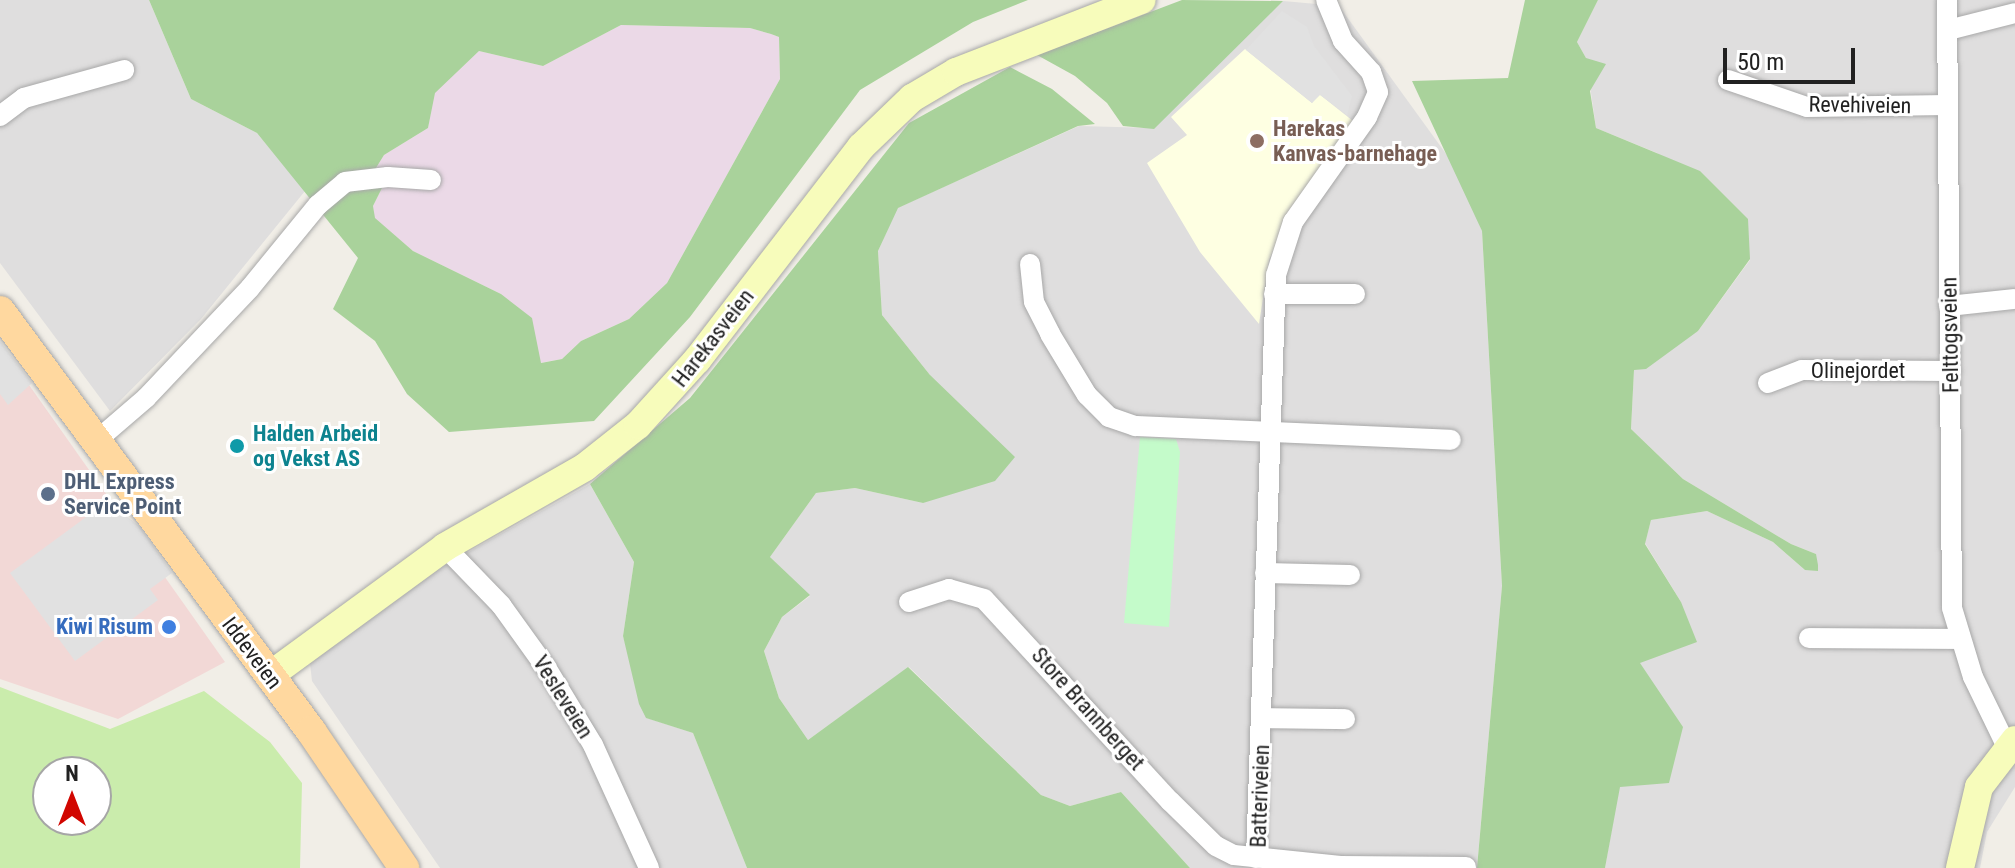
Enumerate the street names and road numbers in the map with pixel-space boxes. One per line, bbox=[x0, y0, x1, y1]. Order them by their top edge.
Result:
street label: Revehiveien bbox=[1808, 91, 1912, 119]
street label: Felttogsveien bbox=[1936, 277, 1964, 393]
street label: Harekasveien bbox=[667, 284, 759, 392]
street label: Olinejordet bbox=[1811, 358, 1905, 384]
street label: Iddeveien bbox=[216, 612, 288, 694]
street label: Store Brannberget bbox=[1026, 642, 1150, 776]
street label: Vesleveien bbox=[527, 651, 599, 743]
street label: Batteriveien bbox=[1245, 744, 1275, 848]

